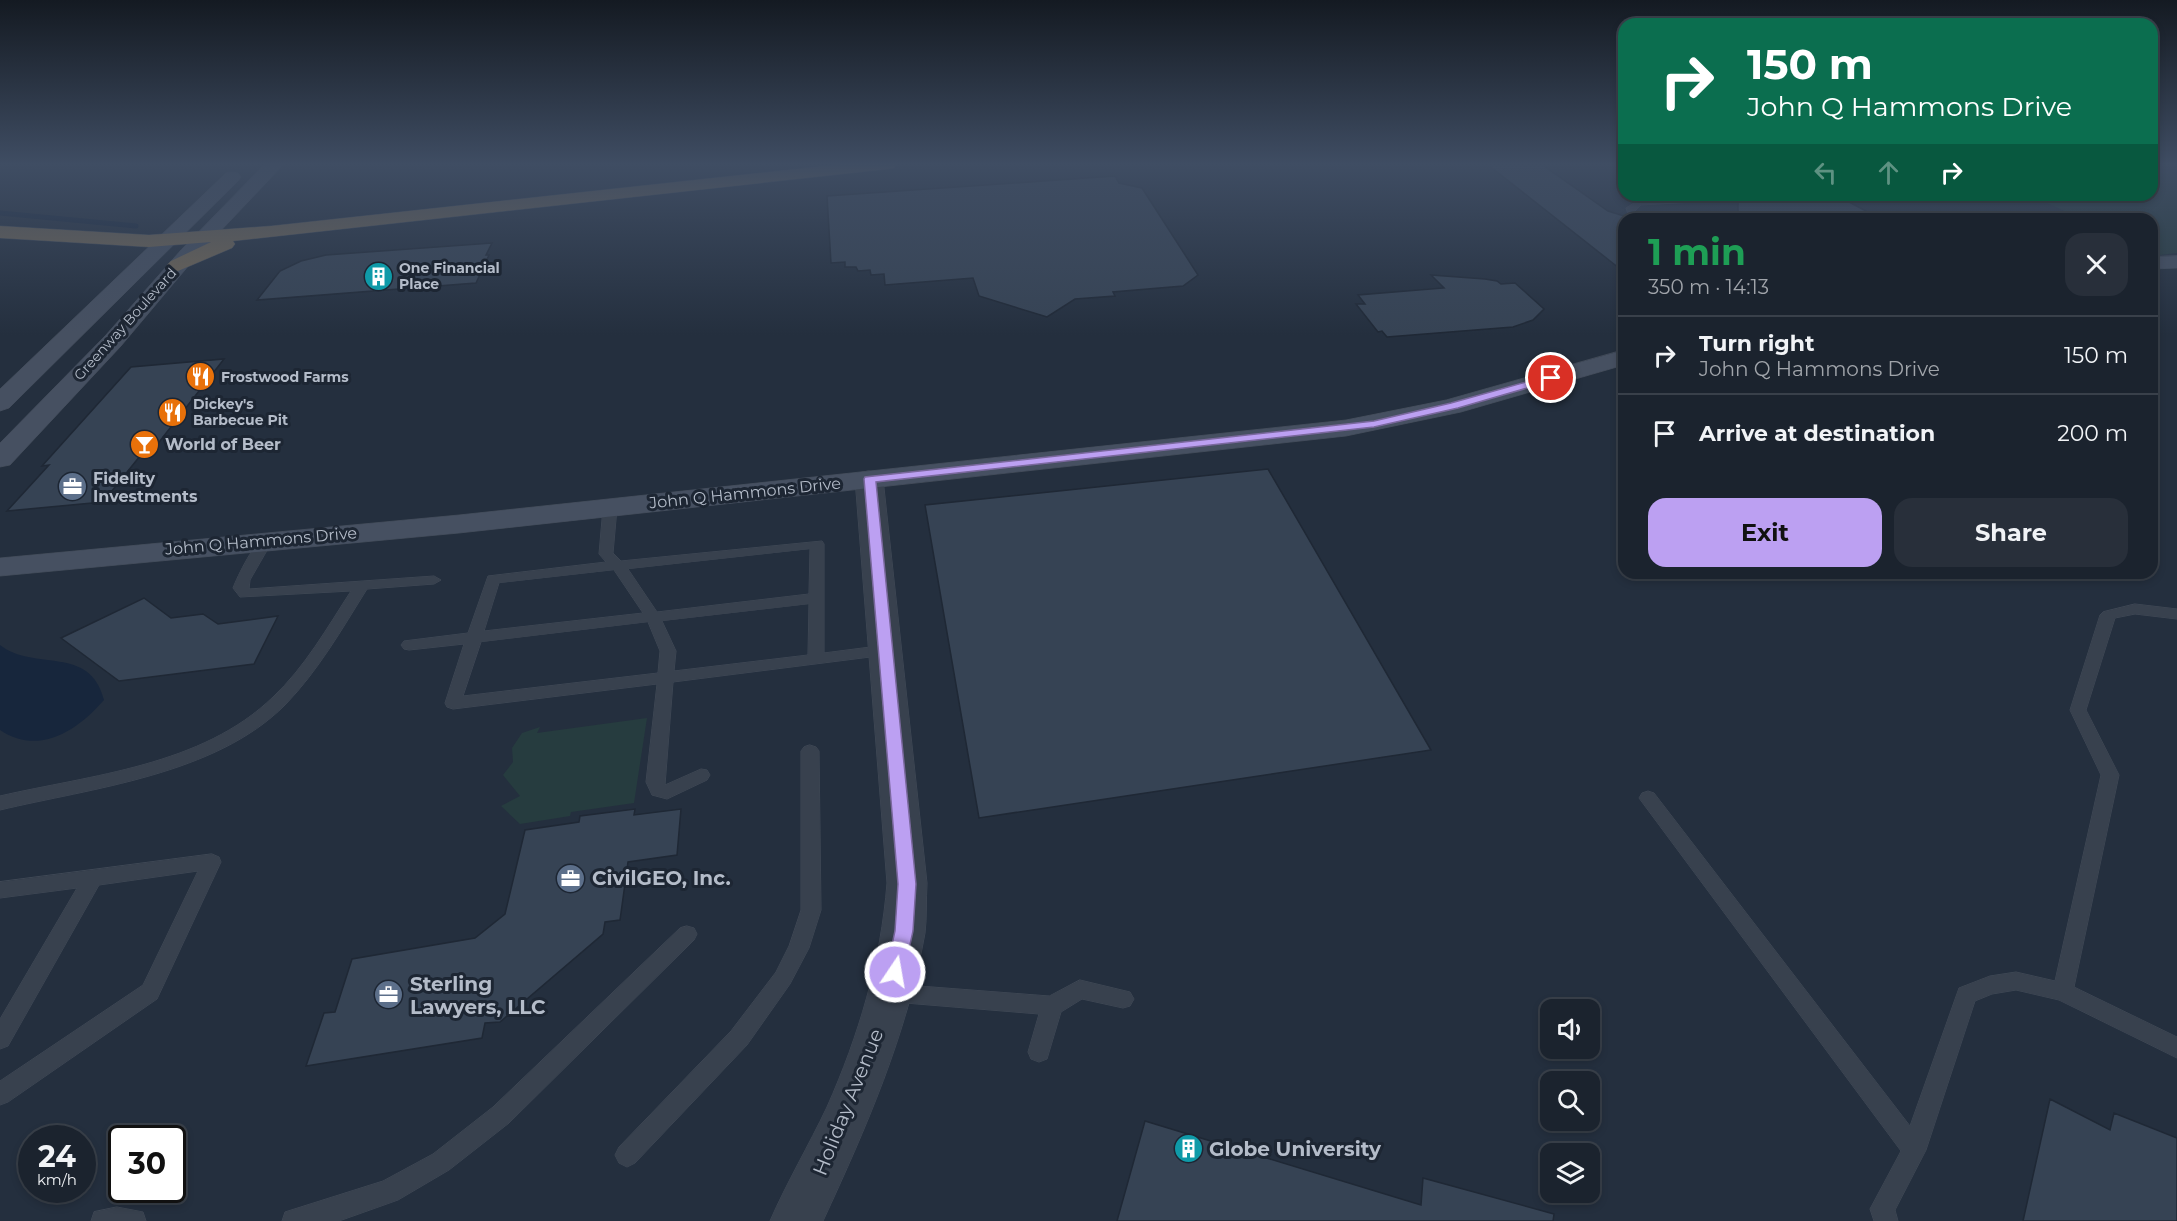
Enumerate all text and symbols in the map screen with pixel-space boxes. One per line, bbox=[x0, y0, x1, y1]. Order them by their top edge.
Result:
text: 150 m bbox=[1747, 38, 1873, 90]
icon: right bbox=[1648, 42, 1726, 120]
text: John Q Hammons Drive bbox=[1747, 90, 2072, 123]
icon: left bbox=[1809, 156, 1842, 189]
icon: ahead bbox=[1872, 156, 1905, 189]
icon: right bbox=[1935, 156, 1968, 189]
text: 1 min bbox=[1648, 230, 1746, 274]
button: close bbox=[2065, 233, 2128, 296]
place label: One Financial Place bbox=[399, 259, 500, 293]
building icon: One Financial Place bbox=[362, 260, 394, 292]
street label: Greenway Boulevard bbox=[70, 264, 180, 384]
text: 350 m · 14:13 bbox=[1648, 275, 1769, 299]
text: Turn right bbox=[1699, 330, 1814, 357]
icon: right bbox=[1648, 339, 1681, 372]
text: 150 m bbox=[2064, 342, 2128, 369]
pin bbox=[1525, 352, 1576, 403]
text: John Q Hammons Drive bbox=[1699, 357, 1940, 381]
restaurant icon: Frostwood Farms bbox=[184, 361, 216, 393]
icon: arrive bbox=[1534, 361, 1567, 394]
place label: Frostwood Farms bbox=[221, 368, 349, 386]
place label: Dickey's Barbecue Pit bbox=[193, 395, 288, 429]
restaurant icon: Dickey's Barbecue Pit bbox=[156, 396, 188, 428]
icon: arrive bbox=[1648, 417, 1681, 450]
text: Arrive at destination bbox=[1699, 420, 1935, 447]
text: 200 m bbox=[2057, 420, 2128, 447]
bar icon: World of Beer bbox=[128, 428, 160, 460]
place label: World of Beer bbox=[165, 435, 281, 454]
place label: Fidelity Investments bbox=[93, 469, 198, 506]
office icon: Fidelity Investments bbox=[56, 471, 88, 503]
street label: John Q Hammons Drive bbox=[647, 473, 842, 513]
button: Exit bbox=[1648, 498, 1882, 567]
button: Share bbox=[1894, 498, 2128, 567]
street label: John Q Hammons Drive bbox=[163, 523, 358, 559]
office icon: CivilGEO, Inc. bbox=[555, 862, 587, 894]
place label: CivilGEO, Inc. bbox=[592, 866, 731, 890]
position arrow bbox=[863, 940, 927, 1004]
place label: Sterling Lawyers, LLC bbox=[410, 972, 546, 1019]
office icon: Sterling Lawyers, LLC bbox=[373, 979, 405, 1011]
map controls bbox=[1540, 999, 1600, 1203]
button: sound bbox=[1540, 999, 1600, 1059]
street label: Holiday Avenue bbox=[808, 1025, 888, 1179]
button: search bbox=[1540, 1071, 1600, 1131]
speed limit sign: 30 bbox=[108, 1125, 186, 1203]
building icon: Globe University bbox=[1172, 1133, 1204, 1165]
place label: Globe University bbox=[1209, 1137, 1382, 1161]
text: 24 bbox=[38, 1138, 76, 1175]
button: layers bbox=[1540, 1143, 1600, 1203]
text: km/h bbox=[37, 1170, 77, 1189]

